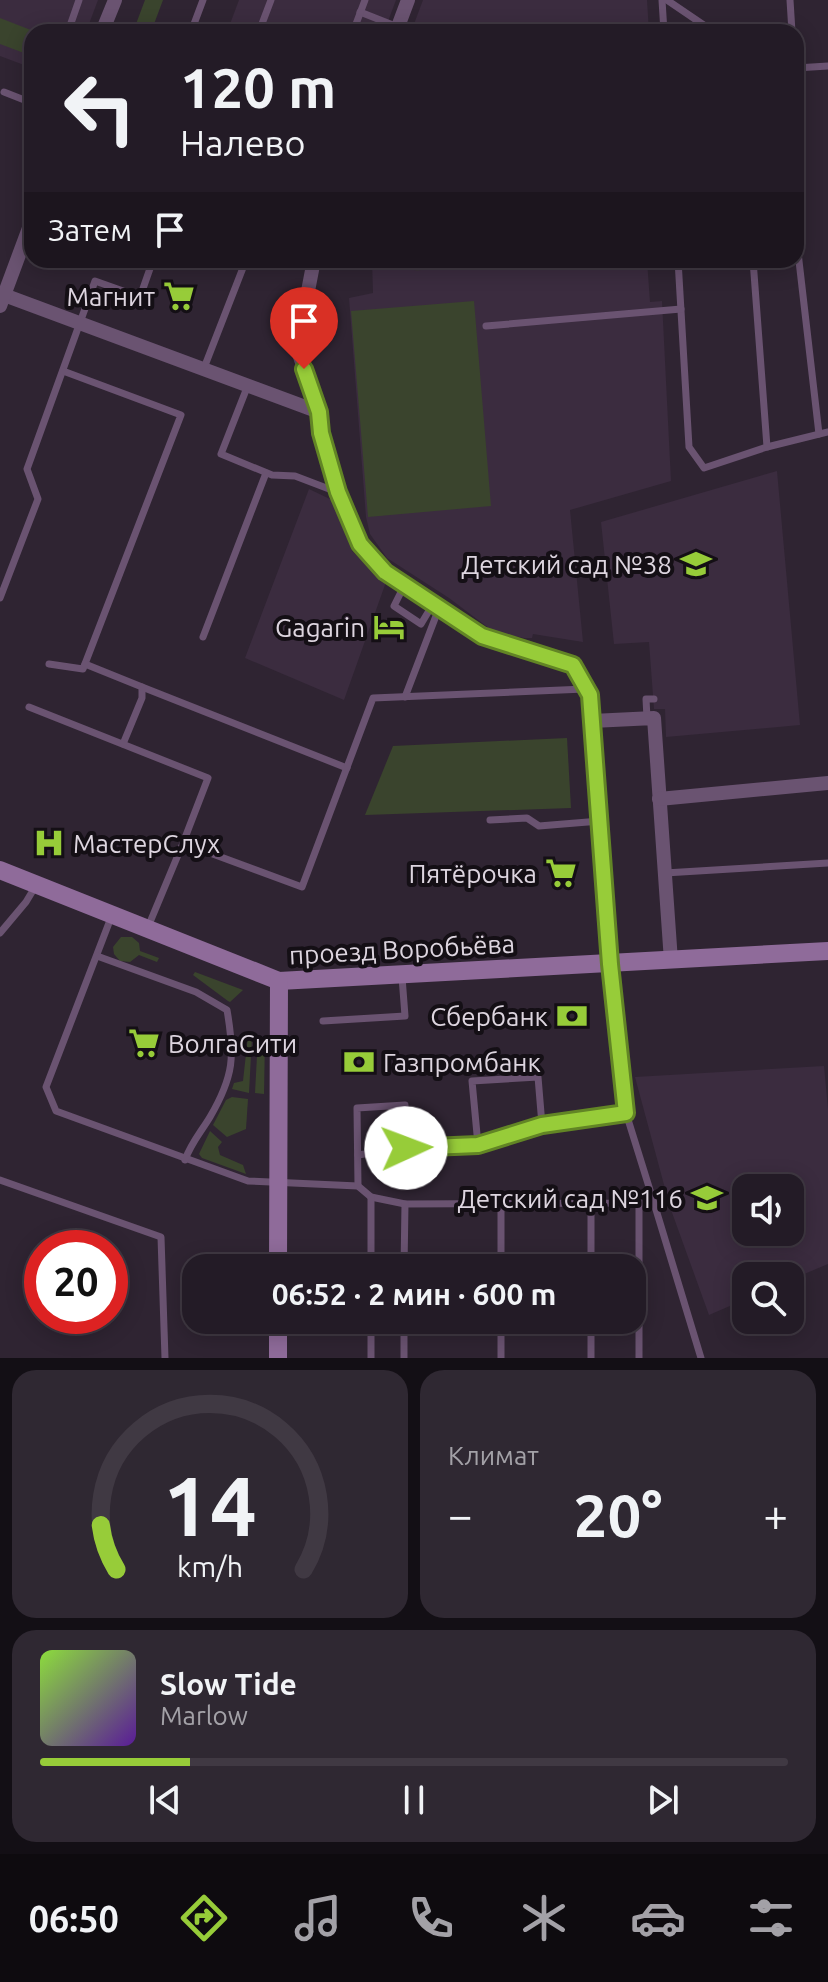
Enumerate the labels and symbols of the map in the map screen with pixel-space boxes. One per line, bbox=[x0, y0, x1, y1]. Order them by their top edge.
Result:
supermarket icon: Магнит bbox=[162, 279, 196, 313]
place label: Магнит bbox=[66, 282, 155, 311]
pin bbox=[270, 287, 338, 369]
school or university icon: Детский сад №38 bbox=[679, 547, 713, 581]
place label: Детский сад №38 bbox=[461, 550, 672, 579]
hotel icon: Gagarin bbox=[372, 610, 406, 644]
place label: Gagarin bbox=[275, 613, 365, 642]
hospital icon: МастерСлух bbox=[32, 826, 66, 860]
place label: МастерСлух bbox=[73, 829, 220, 858]
supermarket icon: Пятёрочка bbox=[544, 856, 578, 890]
place label: Пятёрочка bbox=[408, 859, 537, 888]
street label: проезд Воробьёва bbox=[288, 929, 516, 969]
bank icon: Сбербанк bbox=[555, 999, 589, 1033]
place label: Сбербанк bbox=[430, 1002, 548, 1031]
supermarket icon: ВолгаСити bbox=[127, 1026, 161, 1060]
place label: ВолгаСити bbox=[168, 1029, 297, 1058]
bank icon: Газпромбанк bbox=[342, 1045, 376, 1079]
place label: Газпромбанк bbox=[383, 1048, 541, 1077]
position arrow bbox=[364, 1106, 448, 1190]
school or university icon: Детский сад №116 bbox=[690, 1181, 724, 1215]
place label: Детский сад №116 bbox=[458, 1184, 683, 1213]
speed limit sign: 20 bbox=[24, 1230, 128, 1334]

